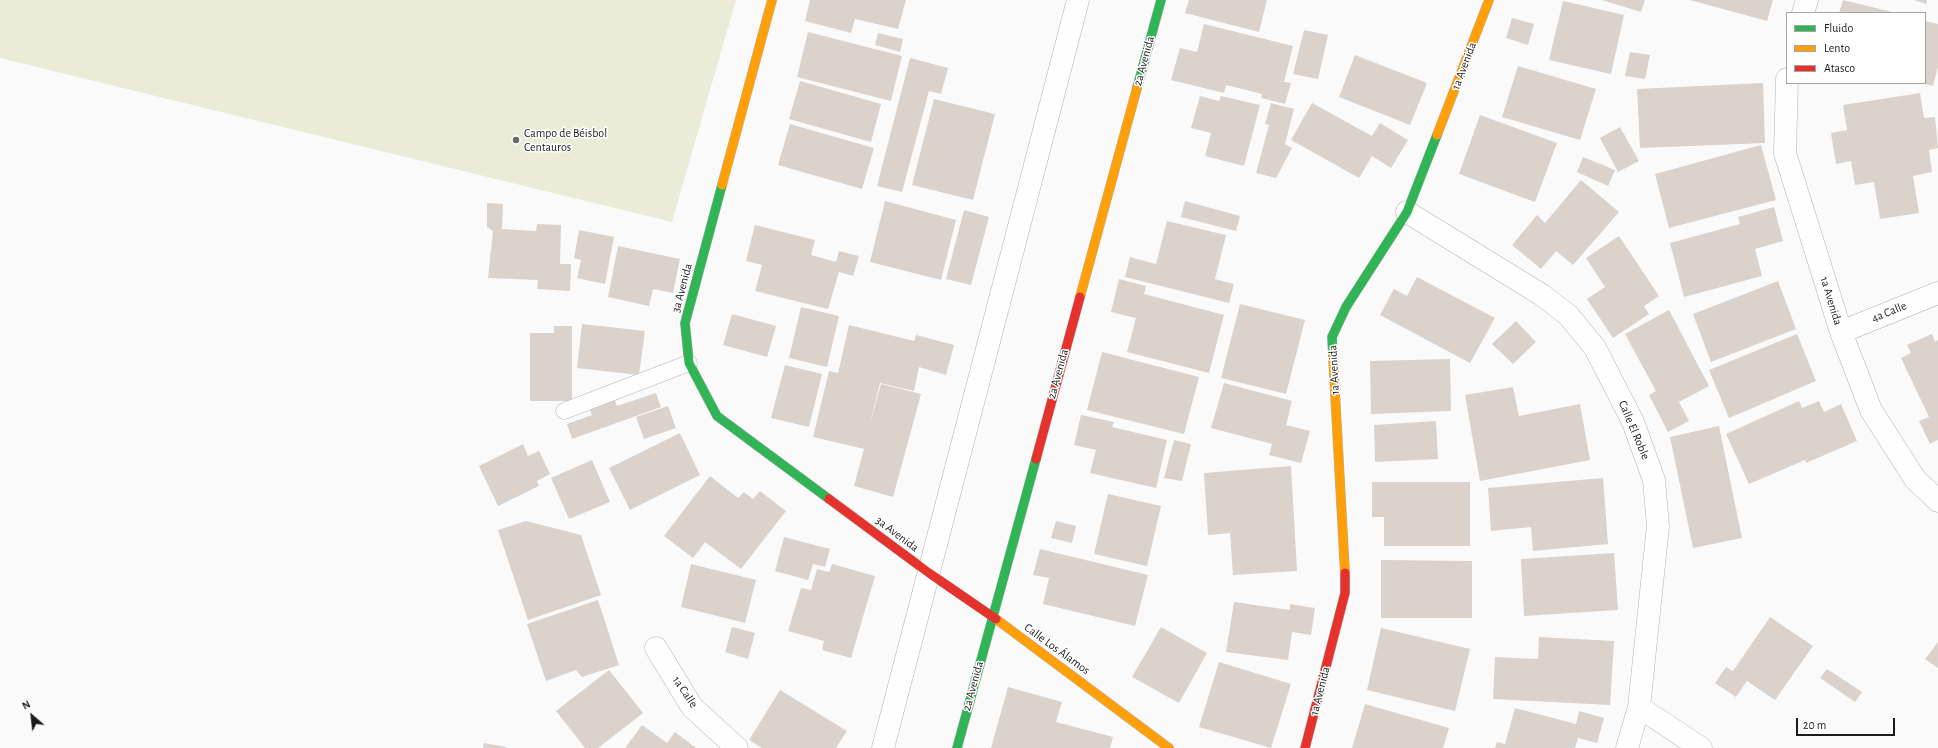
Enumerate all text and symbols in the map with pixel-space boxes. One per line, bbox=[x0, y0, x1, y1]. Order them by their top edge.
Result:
legend bbox=[1786, 12, 1926, 84]
text: Fluido bbox=[1824, 22, 1853, 34]
street label: 2a Avenida bbox=[1130, 35, 1158, 87]
street label: 1a Avenida bbox=[1448, 40, 1480, 92]
text: Lento bbox=[1824, 42, 1850, 54]
text: Atasco bbox=[1824, 62, 1855, 74]
place label: Campo de Béisbol Centauros bbox=[524, 126, 607, 154]
marker: Campo de Béisbol Centauros bbox=[511, 135, 521, 145]
street label: 3a Avenida bbox=[669, 262, 695, 314]
street label: 1a Avenida bbox=[1817, 275, 1845, 327]
street label: 4a Calle bbox=[1869, 298, 1909, 326]
street label: 1a Avenida bbox=[1326, 345, 1342, 395]
street label: 2a Avenida bbox=[1044, 348, 1072, 400]
street label: Calle El Roble bbox=[1615, 398, 1653, 462]
street label: 3a Avenida bbox=[873, 513, 921, 555]
street label: Calle Los Álamos bbox=[1021, 620, 1093, 678]
street label: 2a Avenida bbox=[959, 660, 987, 712]
street label: 1a Avenida bbox=[1307, 665, 1333, 717]
street label: 1a Calle bbox=[669, 674, 701, 710]
north arrow bbox=[12, 696, 52, 736]
text: N bbox=[20, 698, 32, 712]
scale bar bbox=[1798, 710, 1897, 736]
text: 20 m bbox=[1803, 719, 1826, 731]

